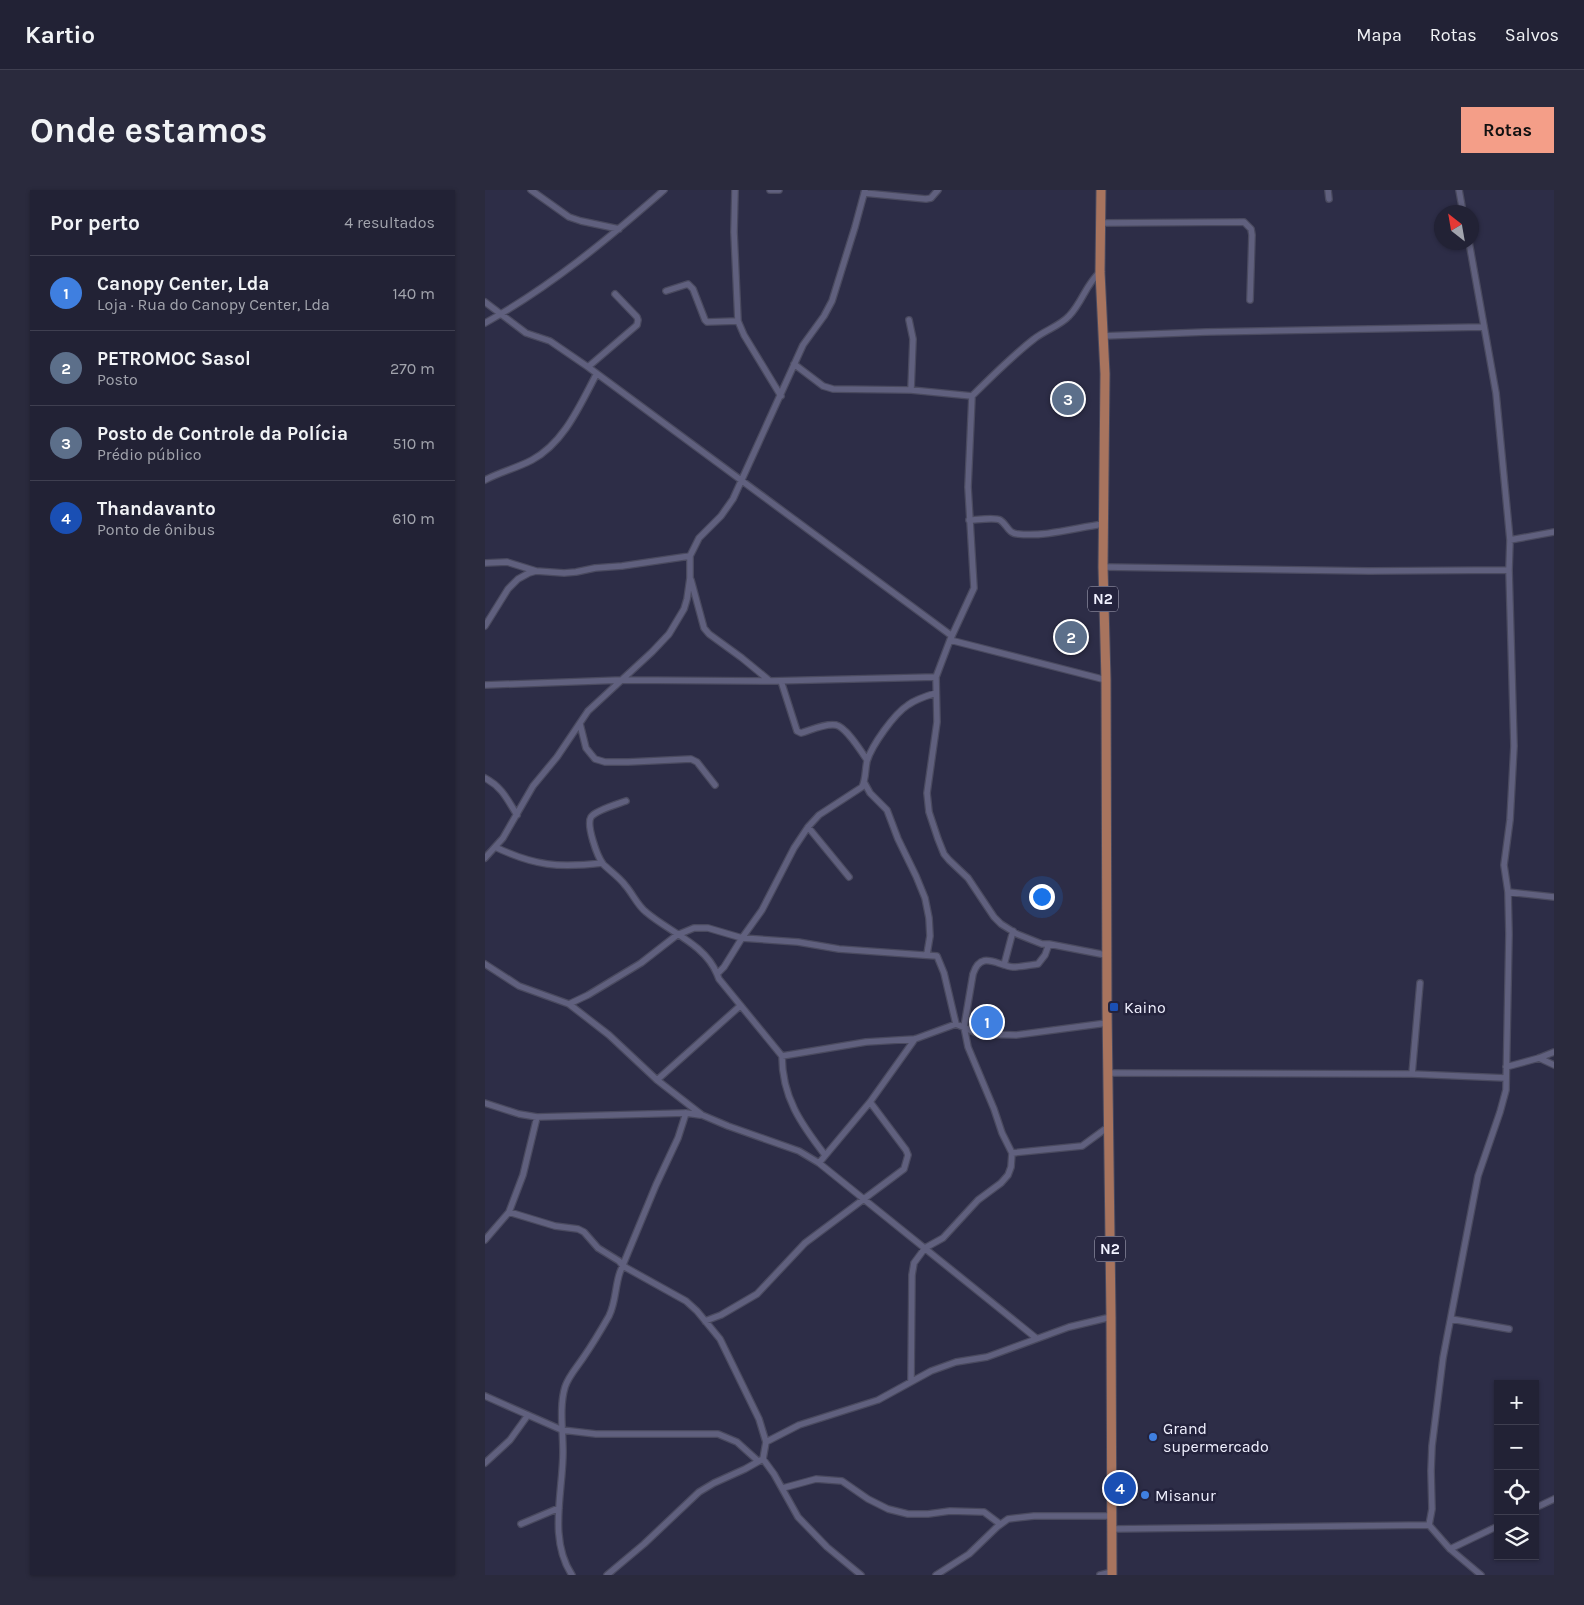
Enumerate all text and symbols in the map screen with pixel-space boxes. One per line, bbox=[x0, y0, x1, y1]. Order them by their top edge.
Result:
text: Kartio bbox=[25, 21, 95, 49]
text: Mapa bbox=[1356, 24, 1402, 46]
text: Rotas bbox=[1430, 24, 1477, 46]
text: Salvos bbox=[1505, 24, 1559, 46]
button: Rotas bbox=[1461, 107, 1554, 153]
text: Onde estamos bbox=[30, 110, 267, 151]
north arrow bbox=[1434, 205, 1479, 250]
text: Por perto bbox=[50, 211, 140, 235]
text: 4 resultados bbox=[344, 213, 435, 232]
text: Canopy Center, Lda bbox=[97, 273, 269, 295]
text: 1 bbox=[63, 284, 69, 303]
text: 140 m bbox=[393, 284, 435, 303]
text: Loja · Rua do Canopy Center, Lda bbox=[97, 295, 330, 314]
text: PETROMOC Sasol bbox=[97, 348, 251, 370]
text: 2 bbox=[61, 359, 71, 378]
text: 270 m bbox=[390, 359, 435, 378]
text: Posto bbox=[97, 370, 138, 389]
pin: 3 bbox=[1052, 380, 1084, 418]
text: Posto de Controle da Polícia bbox=[97, 423, 348, 445]
text: 3 bbox=[61, 434, 71, 453]
text: 510 m bbox=[392, 434, 435, 453]
text: Prédio público bbox=[97, 445, 201, 464]
text: Thandavanto bbox=[97, 498, 216, 520]
text: 4 bbox=[61, 509, 71, 528]
text: 610 m bbox=[392, 509, 435, 528]
text: Ponto de ônibus bbox=[97, 520, 215, 539]
road number: N2 bbox=[1088, 586, 1118, 612]
pin: 2 bbox=[1055, 618, 1087, 656]
your location bbox=[1029, 884, 1055, 910]
place label: Kaino bbox=[1124, 998, 1166, 1017]
marker: Kaino bbox=[1108, 1001, 1120, 1013]
pin: 1 bbox=[971, 1003, 1003, 1041]
road number: N2 bbox=[1095, 1236, 1125, 1262]
map controls bbox=[1494, 1380, 1539, 1560]
button: + bbox=[1494, 1380, 1539, 1425]
place label: Grand supermercado bbox=[1163, 1419, 1269, 1456]
button: − bbox=[1494, 1425, 1539, 1470]
marker: Grand supermercado bbox=[1147, 1431, 1159, 1443]
pin: 4 bbox=[1104, 1469, 1136, 1507]
button: locate bbox=[1494, 1470, 1539, 1515]
place label: Misanur bbox=[1155, 1486, 1216, 1505]
marker: Misanur bbox=[1139, 1489, 1151, 1501]
button: layers bbox=[1494, 1515, 1539, 1560]

